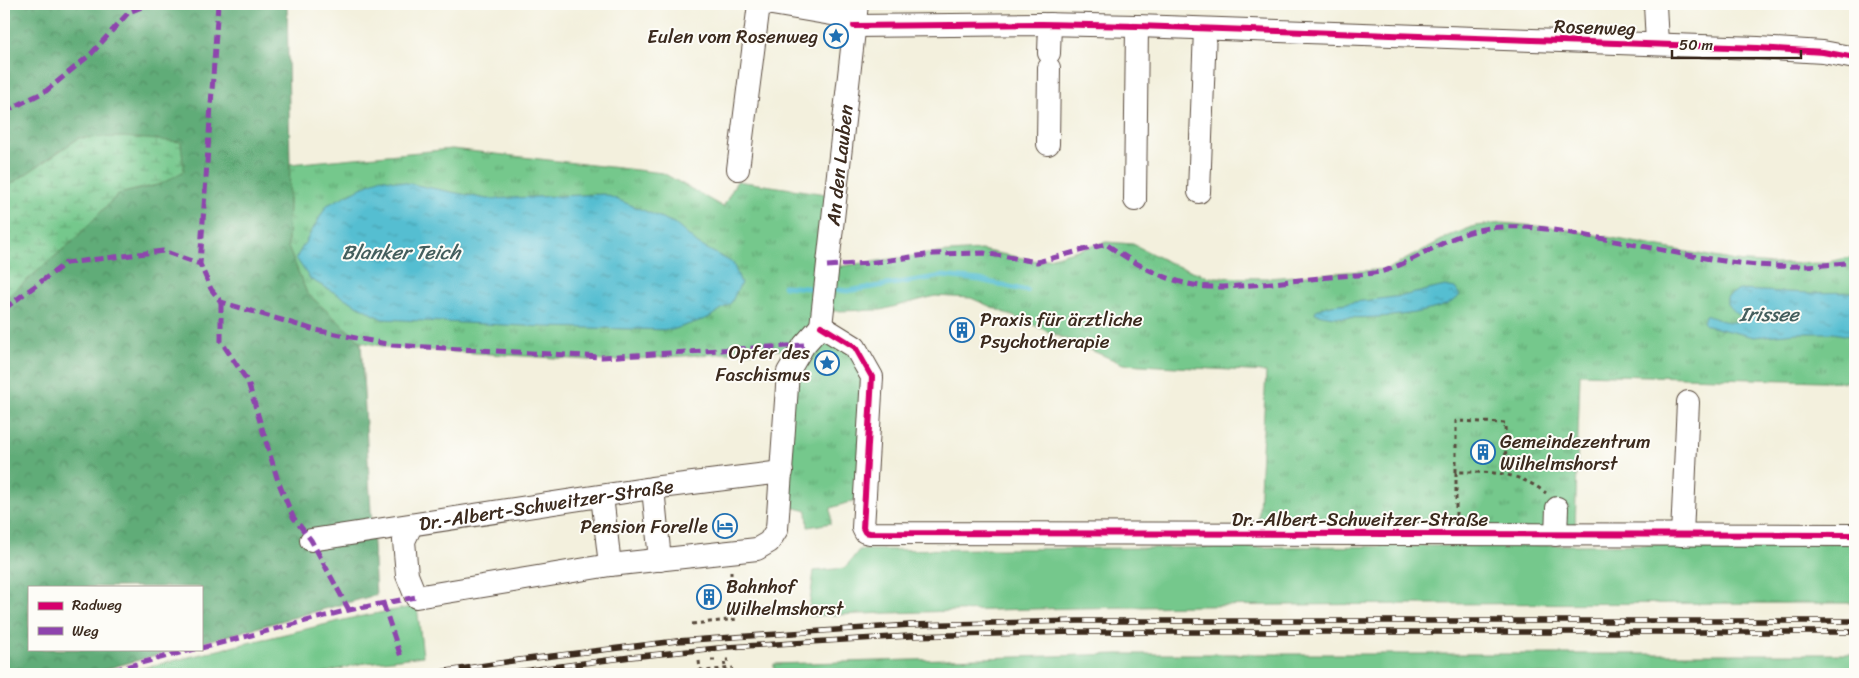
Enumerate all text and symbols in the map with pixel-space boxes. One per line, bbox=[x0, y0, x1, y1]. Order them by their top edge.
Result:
street label: Rosenweg bbox=[1554, 10, 1637, 45]
place label: Eulen vom Rosenweg bbox=[647, 20, 818, 53]
place icon: Eulen vom Rosenweg bbox=[823, 23, 849, 49]
scale bar bbox=[1672, 28, 1800, 60]
text: 50 m bbox=[1679, 32, 1714, 58]
street label: An den Lauben bbox=[816, 103, 863, 228]
water label: Blanker Teich bbox=[342, 235, 462, 270]
water label: Irissee bbox=[1739, 297, 1801, 332]
place label: Praxis für ärztliche Psychotherapie bbox=[980, 303, 1143, 358]
building icon: Praxis für ärztliche Psychotherapie bbox=[949, 317, 975, 343]
place label: Opfer des Faschismus bbox=[715, 336, 810, 391]
place icon: Opfer des Faschismus bbox=[814, 350, 840, 376]
place label: Gemeindezentrum Wilhelmshorst bbox=[1500, 425, 1650, 480]
building icon: Gemeindezentrum Wilhelmshorst bbox=[1470, 439, 1496, 465]
street label: Dr.-Albert-Schweitzer-Straße bbox=[417, 469, 676, 540]
street label: Dr.-Albert-Schweitzer-Straße bbox=[1232, 503, 1489, 536]
place label: Pension Forelle bbox=[580, 510, 708, 543]
hotel icon: Pension Forelle bbox=[712, 513, 738, 539]
place label: Bahnhof Wilhelmshorst bbox=[726, 570, 845, 625]
building icon: Bahnhof Wilhelmshorst bbox=[696, 584, 722, 610]
legend bbox=[28, 586, 202, 650]
text: Radweg bbox=[72, 592, 122, 618]
text: Weg bbox=[72, 618, 99, 644]

